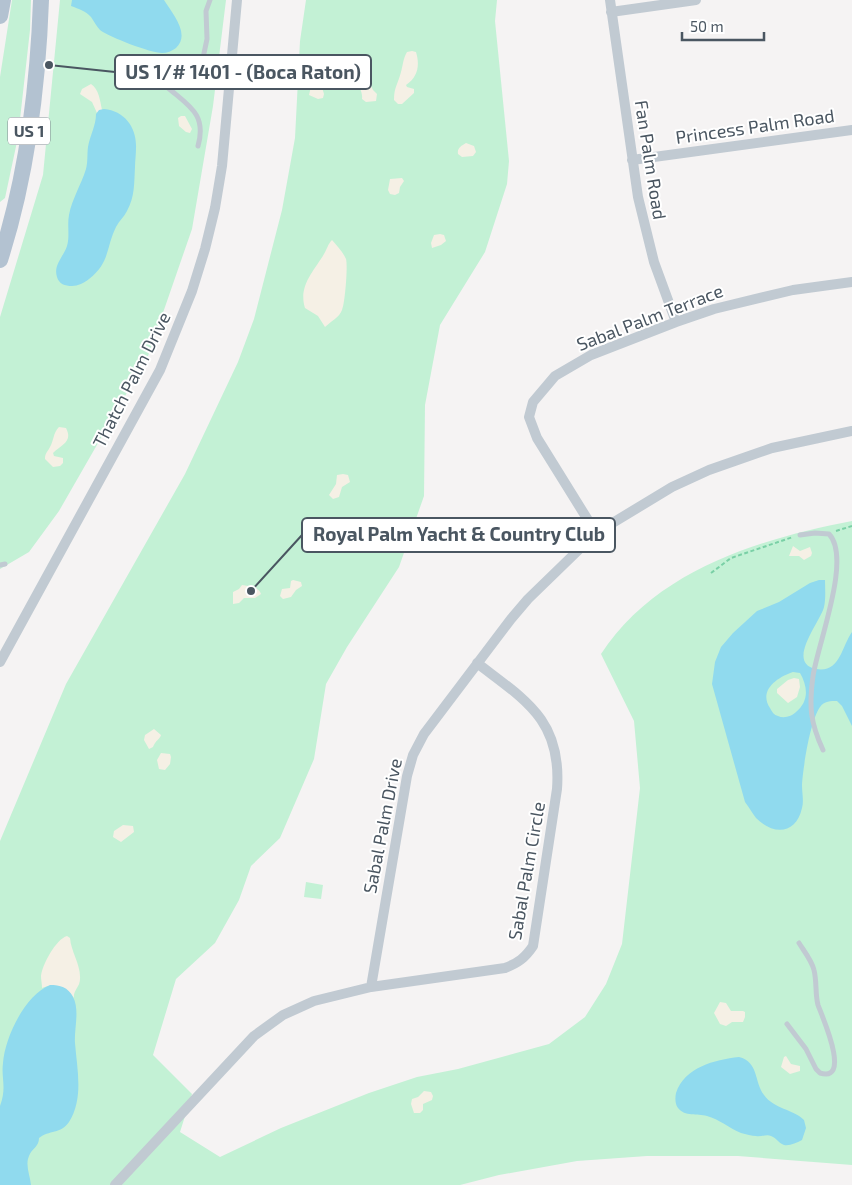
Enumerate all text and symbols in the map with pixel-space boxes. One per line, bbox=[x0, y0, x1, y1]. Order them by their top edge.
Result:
scale bar bbox=[682, 10, 764, 42]
text: 50 m bbox=[690, 17, 724, 35]
callout: US 1/# 1401 - (Boca Raton) bbox=[115, 55, 371, 89]
text: US 1/# 1401 - (Boca Raton) bbox=[125, 60, 361, 83]
street label: Fan Palm Road bbox=[631, 99, 671, 221]
street label: Princess Palm Road bbox=[674, 104, 836, 148]
road number: US 1 bbox=[8, 118, 50, 144]
street label: Sabal Palm Terrace bbox=[573, 279, 726, 355]
street label: Thatch Palm Drive bbox=[87, 308, 175, 451]
callout: Royal Palm Yacht & Country Club bbox=[302, 518, 615, 552]
text: Royal Palm Yacht & Country Club bbox=[313, 522, 605, 546]
street label: Sabal Palm Drive bbox=[358, 756, 406, 895]
street label: Sabal Palm Circle bbox=[503, 800, 549, 942]

